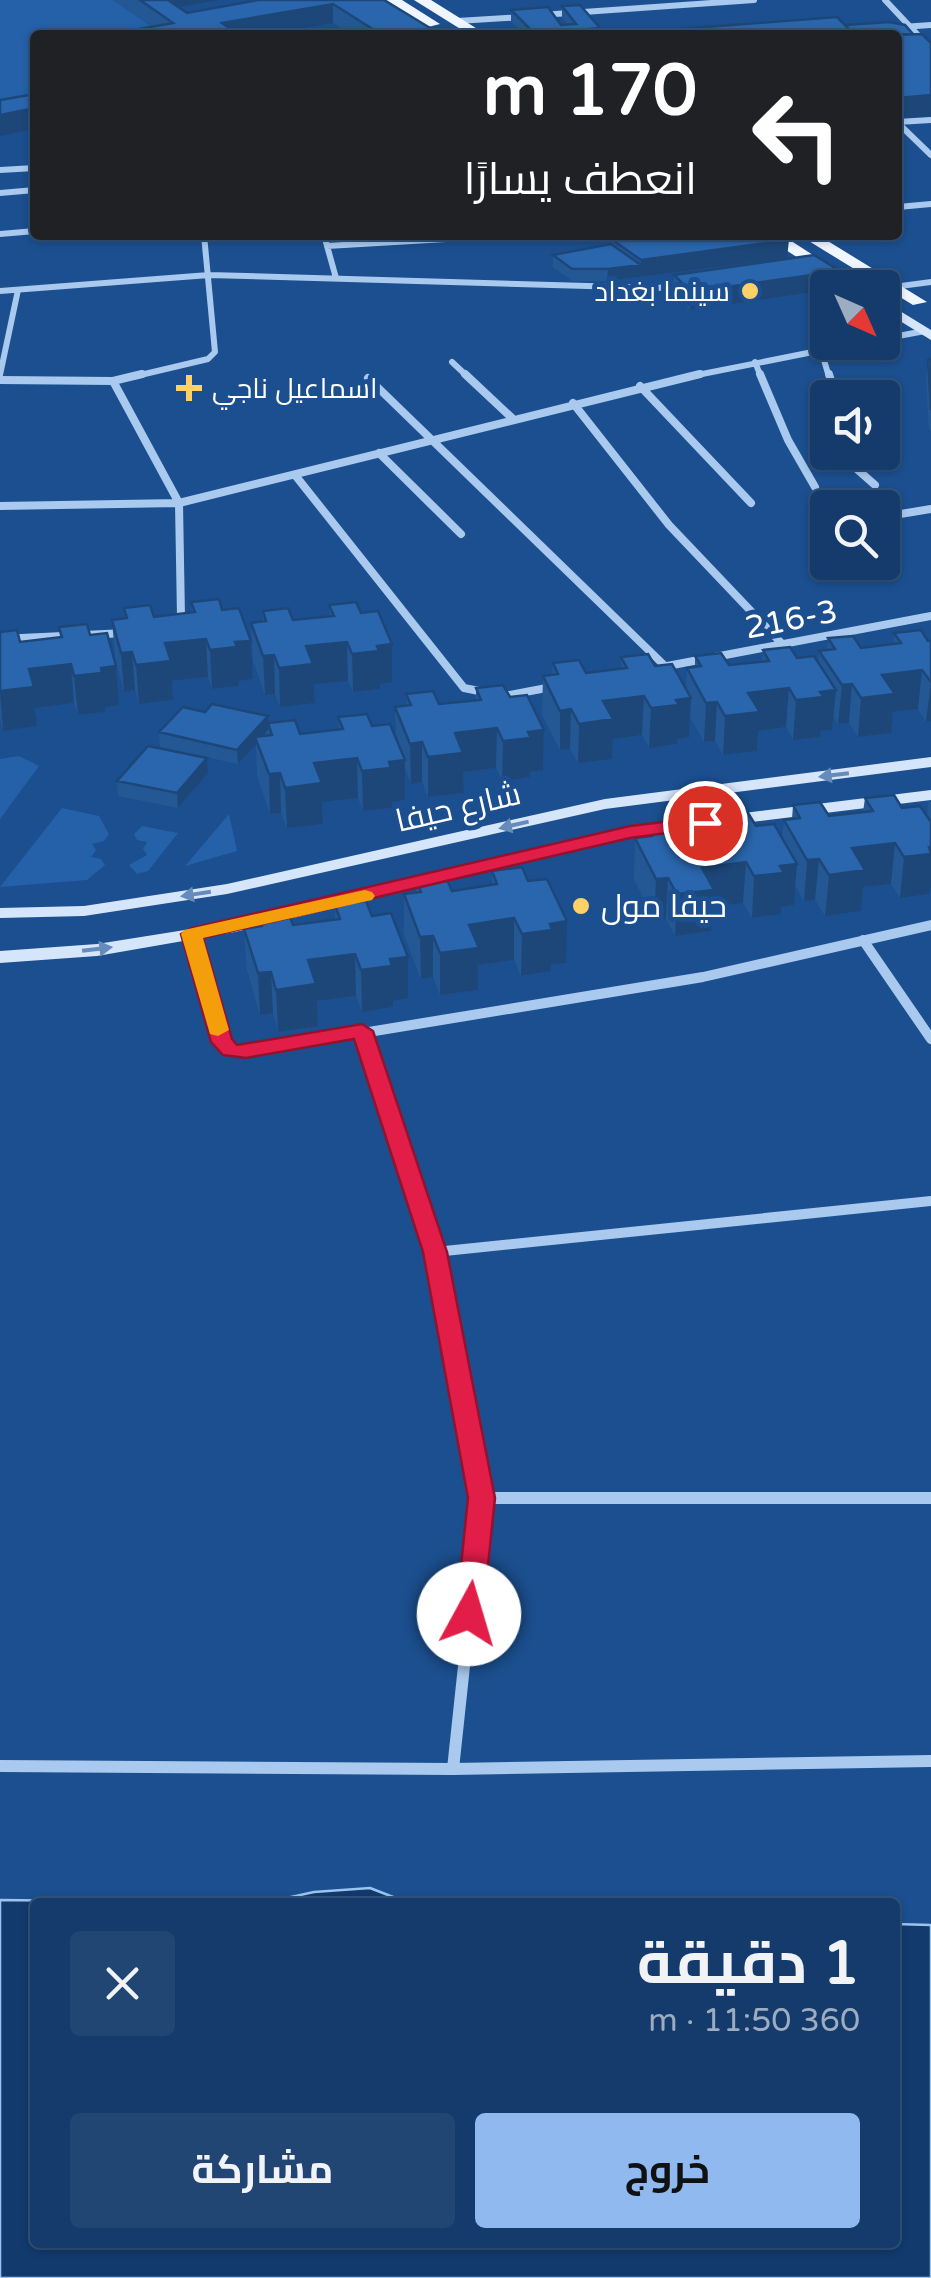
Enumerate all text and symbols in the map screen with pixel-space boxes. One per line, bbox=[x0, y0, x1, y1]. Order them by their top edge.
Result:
text: 170 m bbox=[483, 50, 697, 134]
icon: left bbox=[732, 70, 862, 200]
text: انعطف يسارًا bbox=[463, 153, 697, 207]
north arrow bbox=[810, 270, 900, 360]
map controls bbox=[810, 270, 900, 580]
place label: سينما بغداد bbox=[595, 275, 730, 309]
marker: سينما بغداد bbox=[739, 280, 761, 302]
place label: اسماعيل ناجي bbox=[212, 372, 378, 410]
marker: اسماعيل ناجي bbox=[176, 375, 202, 401]
button: sound bbox=[810, 380, 900, 470]
button: search bbox=[810, 490, 900, 580]
street label: 216-3 bbox=[742, 592, 841, 648]
one-way arrow bbox=[818, 767, 850, 783]
street label: شارع حيفا bbox=[392, 775, 525, 843]
pin bbox=[663, 781, 748, 866]
icon: arrive bbox=[678, 796, 733, 851]
one-way arrow bbox=[498, 818, 529, 833]
one-way arrow bbox=[180, 887, 211, 902]
place label: حيفا مول bbox=[601, 888, 727, 926]
marker: حيفا مول bbox=[570, 895, 592, 917]
one-way arrow bbox=[82, 941, 114, 957]
position arrow bbox=[417, 1562, 521, 1666]
text: 1 دقيقة bbox=[637, 1928, 860, 2000]
button: close bbox=[70, 1931, 175, 2036]
text: 360 m · 11:50 bbox=[648, 2002, 860, 2040]
button: مشاركة bbox=[70, 2113, 455, 2228]
button: خروج bbox=[475, 2113, 860, 2228]

